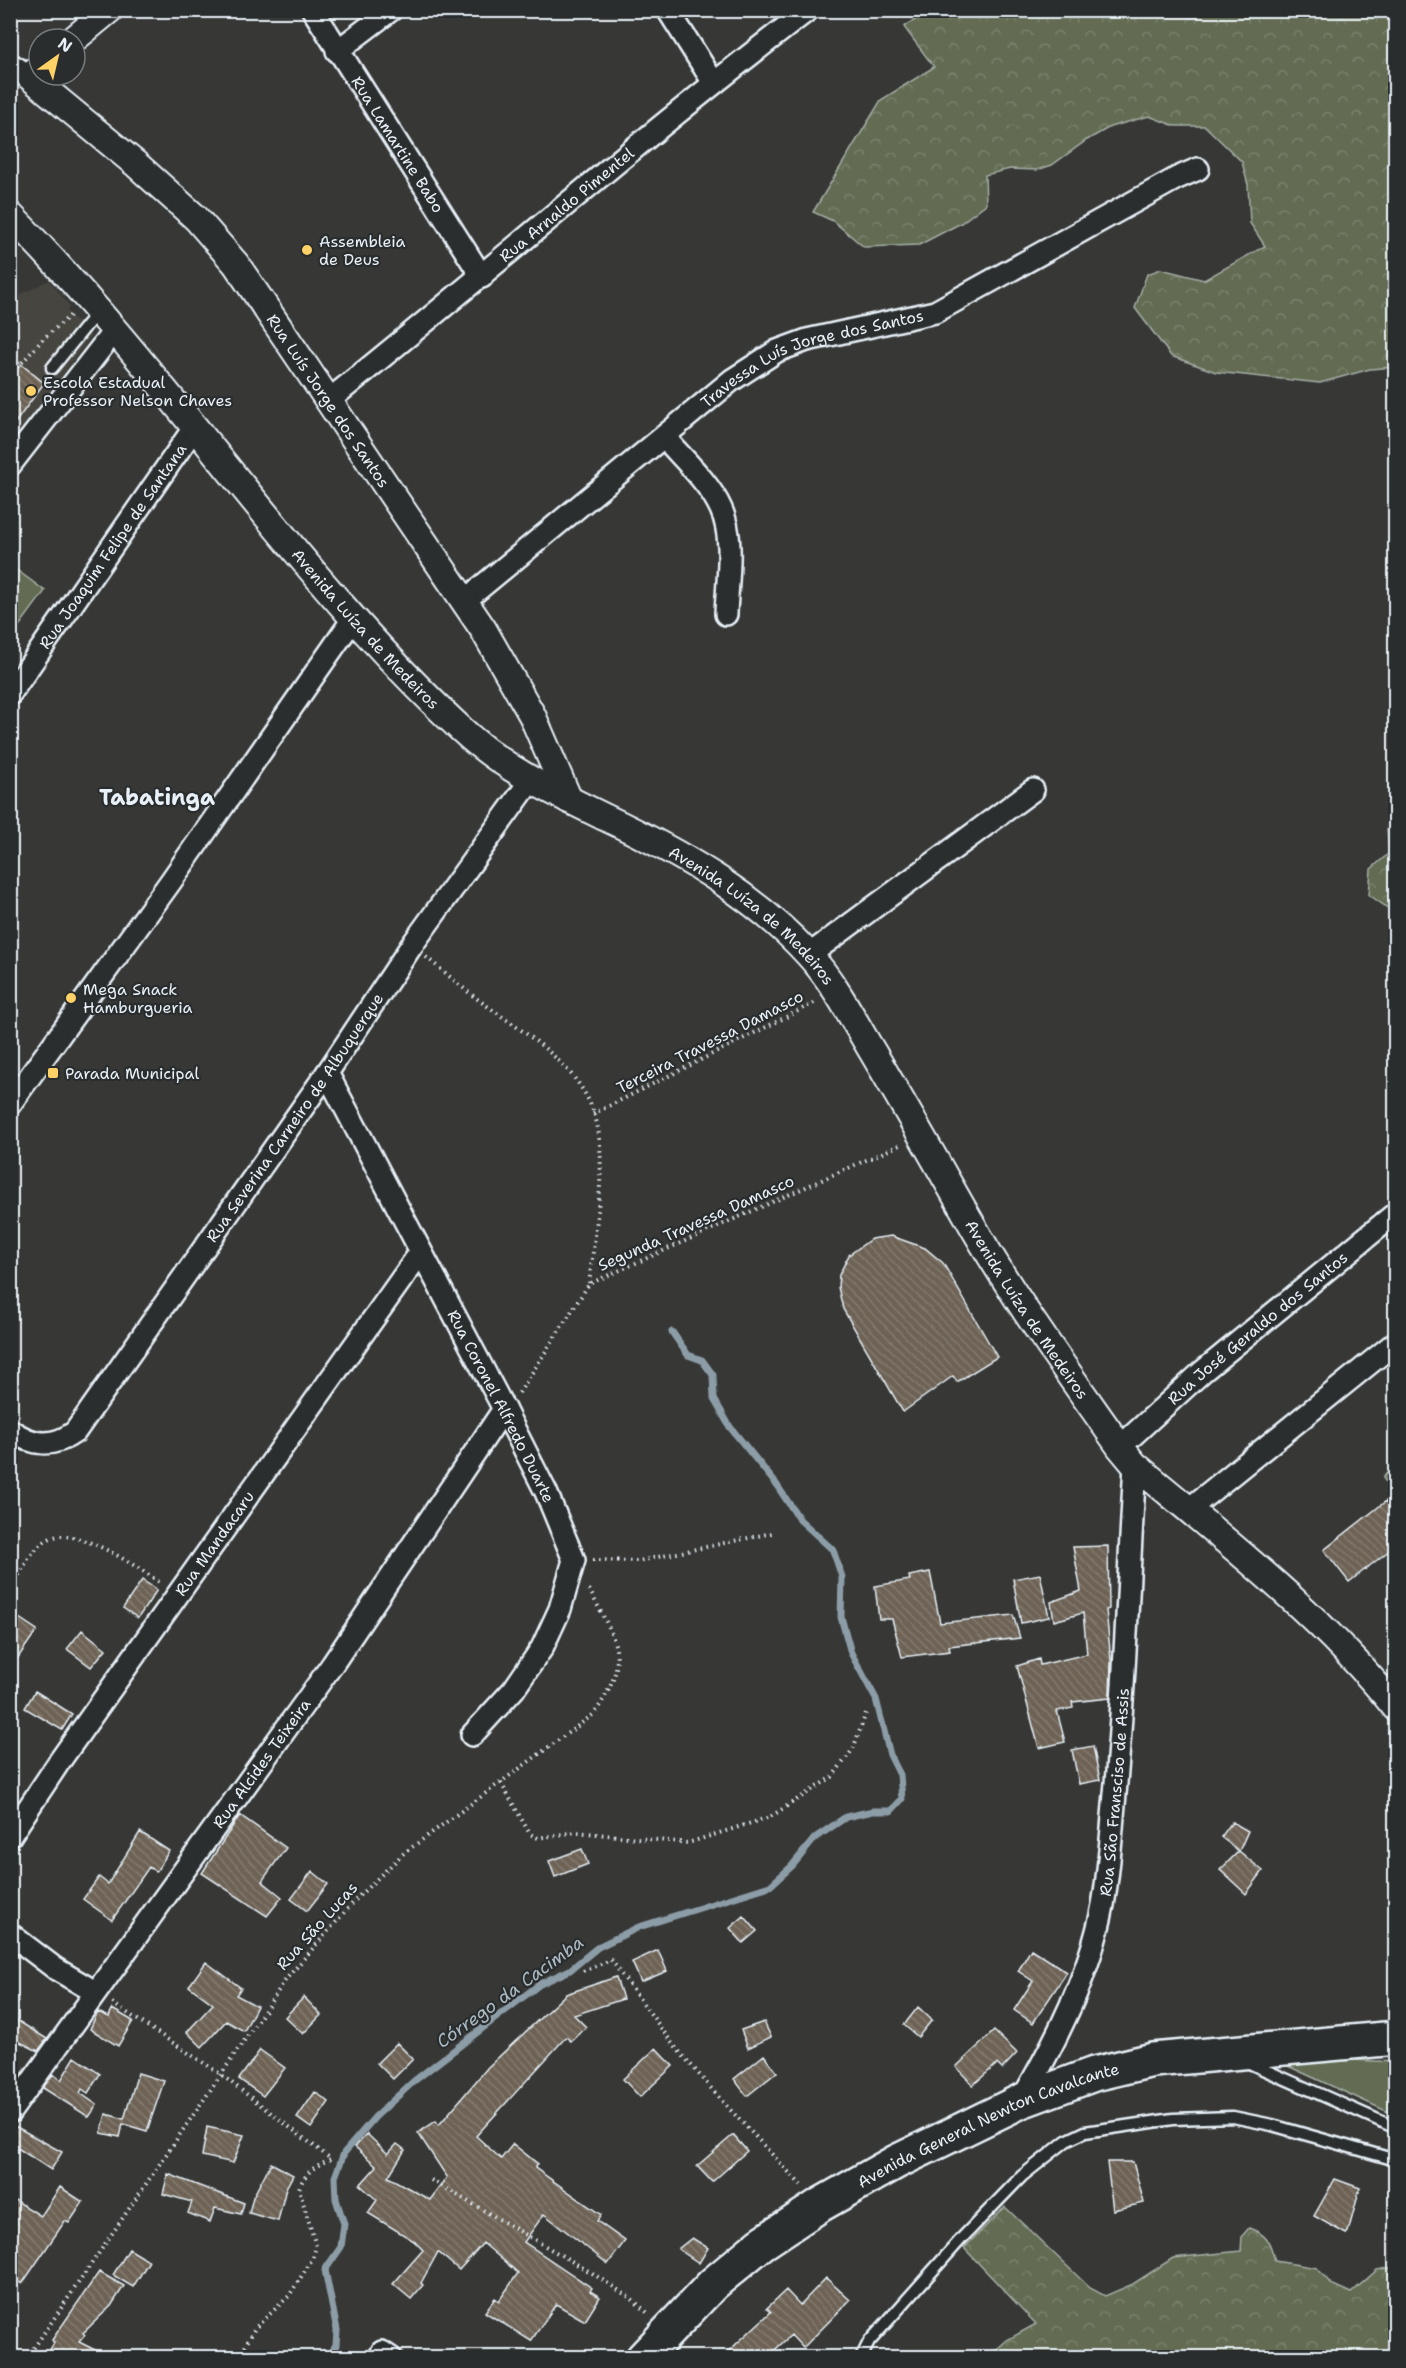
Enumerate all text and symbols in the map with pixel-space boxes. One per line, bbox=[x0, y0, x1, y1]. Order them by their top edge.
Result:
north arrow bbox=[27, 27, 87, 87]
text: N bbox=[54, 33, 76, 57]
street label: Rua Lamartine Babo bbox=[347, 72, 449, 217]
street label: Rua Arnaldo Pimentel bbox=[495, 142, 638, 267]
place label: Assembleia de Deus bbox=[319, 231, 406, 270]
marker: Assembleia de Deus bbox=[300, 243, 314, 257]
street label: Travessa Luís Jorge dos Santos bbox=[696, 304, 925, 412]
street label: Rua Luís Jorge dos Santos bbox=[262, 310, 395, 492]
place label: Escola Estadual Professor Nelson Chaves bbox=[43, 372, 232, 411]
marker: Escola Estadual Professor Nelson Chaves bbox=[24, 384, 38, 398]
street label: Rua Joaquim Felipe de Santana bbox=[34, 439, 191, 653]
street label: Avenida Luíza de Medeiros bbox=[287, 544, 444, 714]
district label: Tabatinga bbox=[99, 783, 215, 812]
street label: Avenida Luíza de Medeiros bbox=[665, 841, 839, 989]
place label: Mega Snack Hamburgueria bbox=[83, 979, 193, 1018]
street label: Terceira Travessa Damasco bbox=[613, 986, 807, 1098]
street label: Rua Severina Carneiro de Albuquerque bbox=[201, 989, 388, 1246]
marker: Mega Snack Hamburgueria bbox=[64, 991, 78, 1005]
place label: Parada Municipal bbox=[65, 1063, 199, 1084]
marker: Parada Municipal bbox=[46, 1066, 60, 1080]
street label: Segunda Travessa Damasco bbox=[595, 1170, 797, 1276]
street label: Avenida Luíza de Medeiros bbox=[961, 1216, 1094, 1403]
street label: Rua José Geraldo dos Santos bbox=[1163, 1247, 1352, 1409]
street label: Rua Coronel Alfredo Duarte bbox=[443, 1306, 560, 1506]
street label: Rua Mandacaru bbox=[170, 1486, 259, 1600]
street label: Rua São Fransciso de Assis bbox=[1094, 1687, 1134, 1898]
street label: Rua Alcides Teixeira bbox=[208, 1694, 315, 1832]
street label: Rua São Lucas bbox=[272, 1877, 362, 1975]
water label: Córrego da Cacimba bbox=[431, 1930, 589, 2054]
street label: Avenida General Newton Cavalcante bbox=[853, 2058, 1121, 2192]

